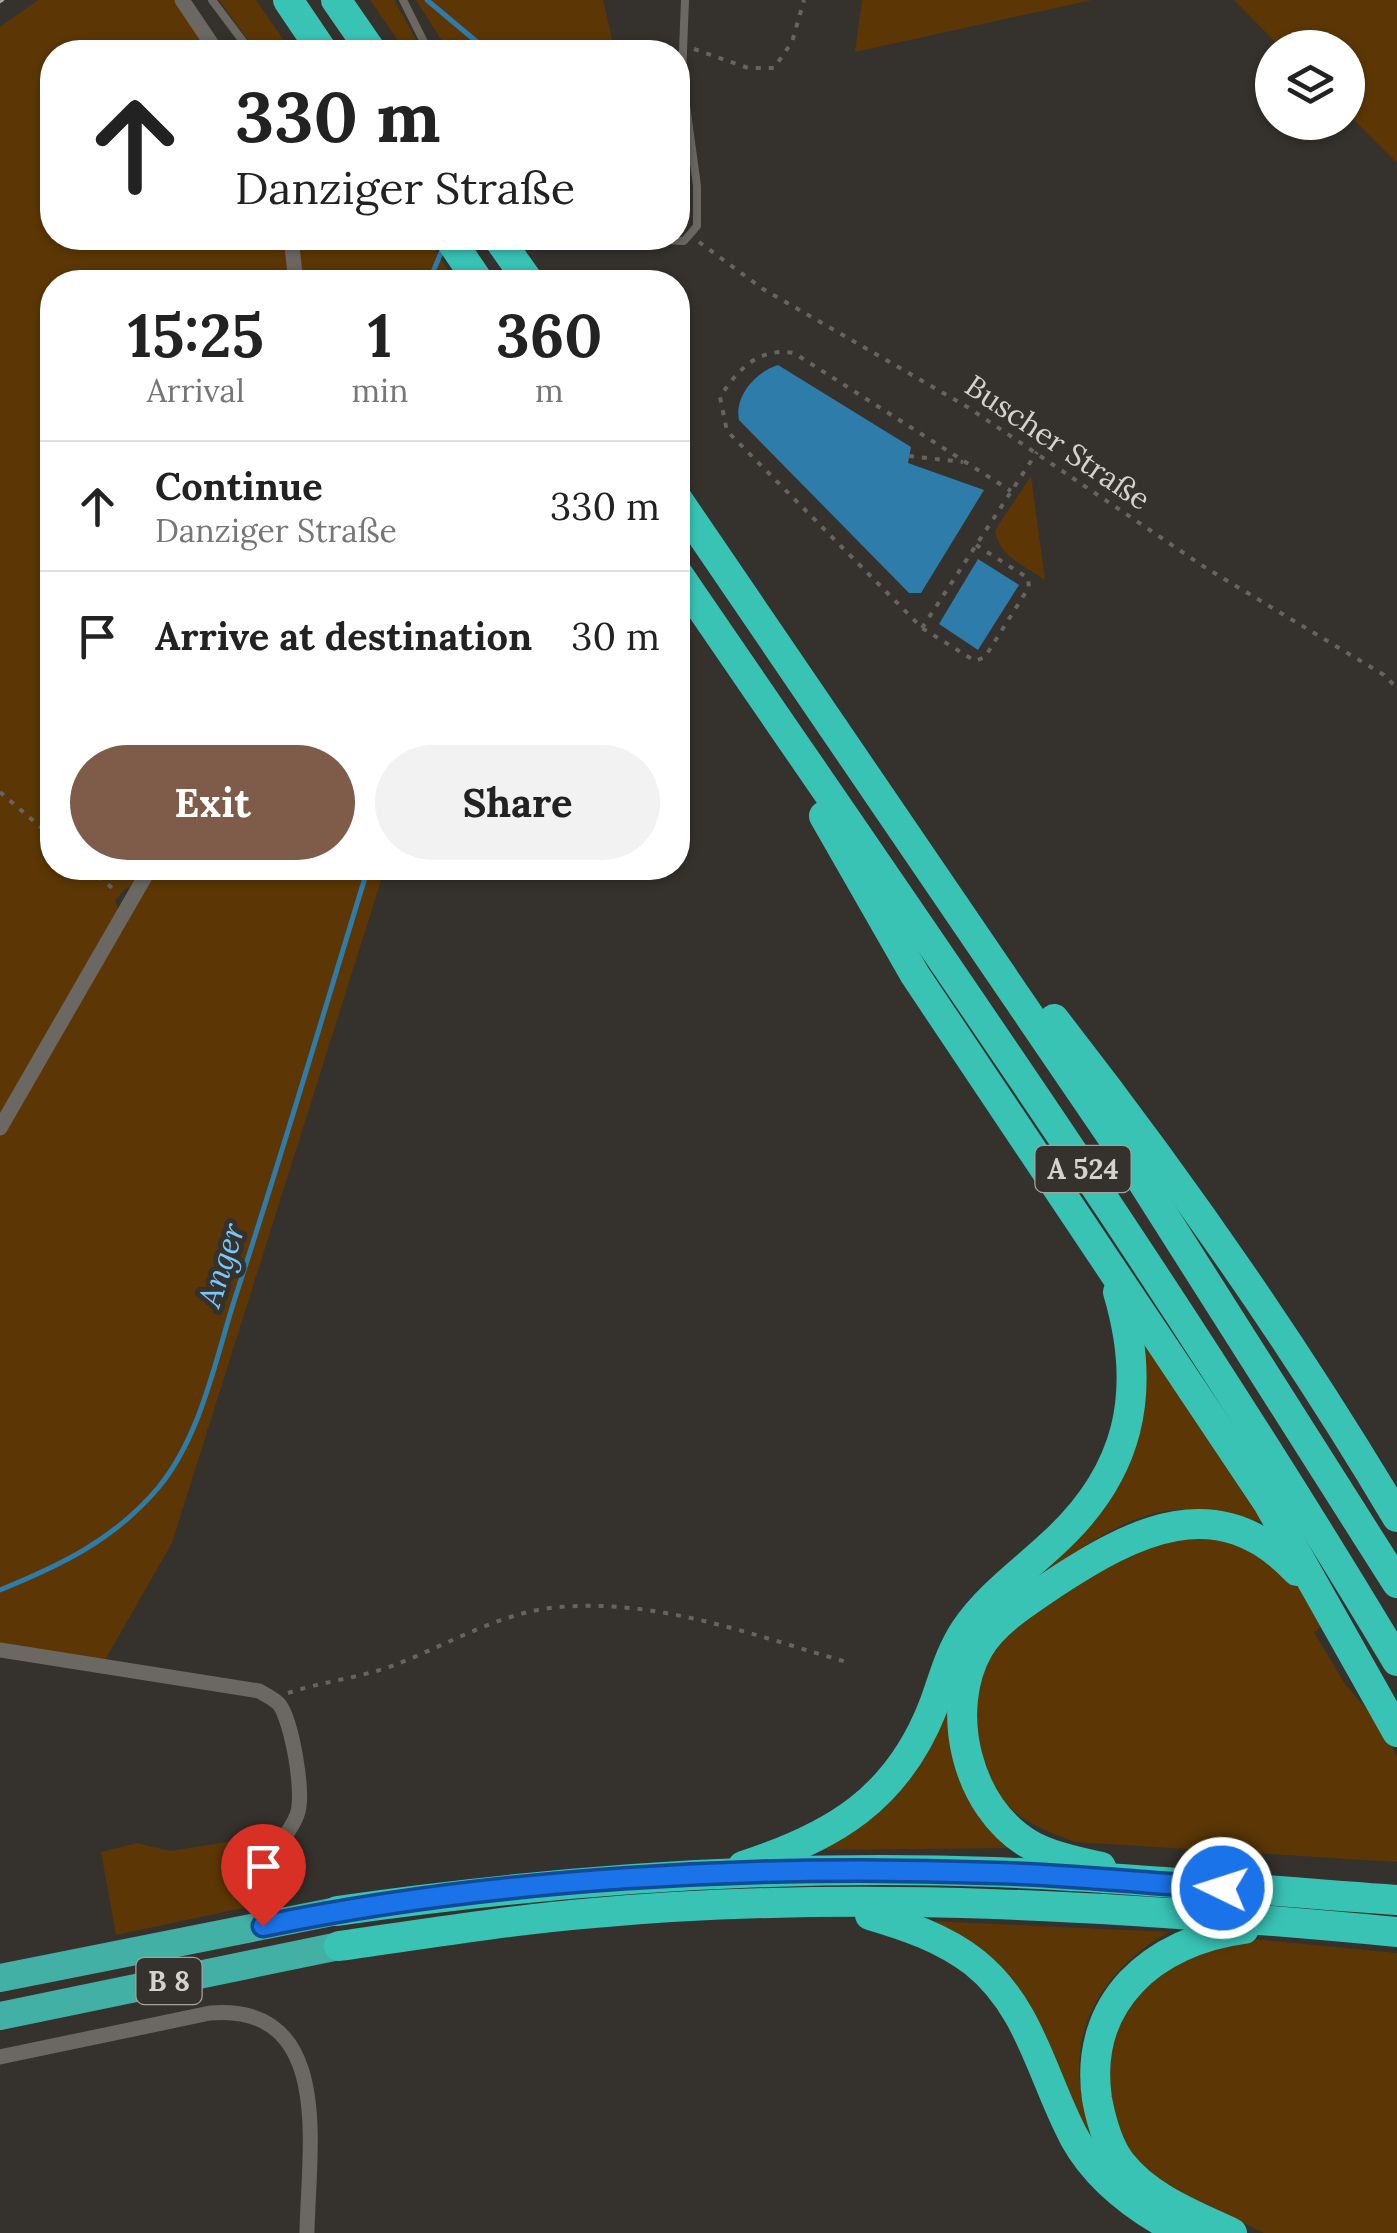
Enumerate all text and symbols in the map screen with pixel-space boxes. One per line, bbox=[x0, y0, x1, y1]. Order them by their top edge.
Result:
map controls bbox=[1255, 30, 1365, 140]
button: layers bbox=[1255, 30, 1365, 140]
text: 330 m bbox=[235, 72, 441, 161]
icon: ahead bbox=[70, 80, 200, 210]
text: Danziger Straße bbox=[235, 159, 575, 216]
text: 15:25 bbox=[128, 297, 264, 373]
text: 1 bbox=[368, 297, 392, 373]
text: 360 bbox=[496, 297, 602, 373]
street label: Buscher Straße bbox=[958, 366, 1158, 518]
text: Arrival bbox=[147, 370, 245, 411]
text: min bbox=[351, 370, 408, 411]
text: m bbox=[535, 370, 564, 411]
text: Continue bbox=[155, 462, 323, 510]
icon: ahead bbox=[70, 479, 125, 534]
text: 330 m bbox=[550, 482, 660, 530]
text: Danziger Straße bbox=[155, 510, 397, 551]
icon: arrive bbox=[70, 609, 125, 664]
text: Arrive at destination bbox=[155, 612, 532, 660]
text: 30 m bbox=[571, 612, 660, 660]
button: Exit bbox=[70, 745, 355, 860]
button: Share bbox=[375, 745, 660, 860]
road number: A 524 bbox=[1036, 1146, 1130, 1192]
water label: Anger bbox=[188, 1217, 254, 1313]
pin bbox=[221, 1824, 306, 1927]
position arrow bbox=[1170, 1836, 1274, 1940]
icon: arrive bbox=[236, 1839, 291, 1894]
road number: B 8 bbox=[136, 1958, 202, 2004]

